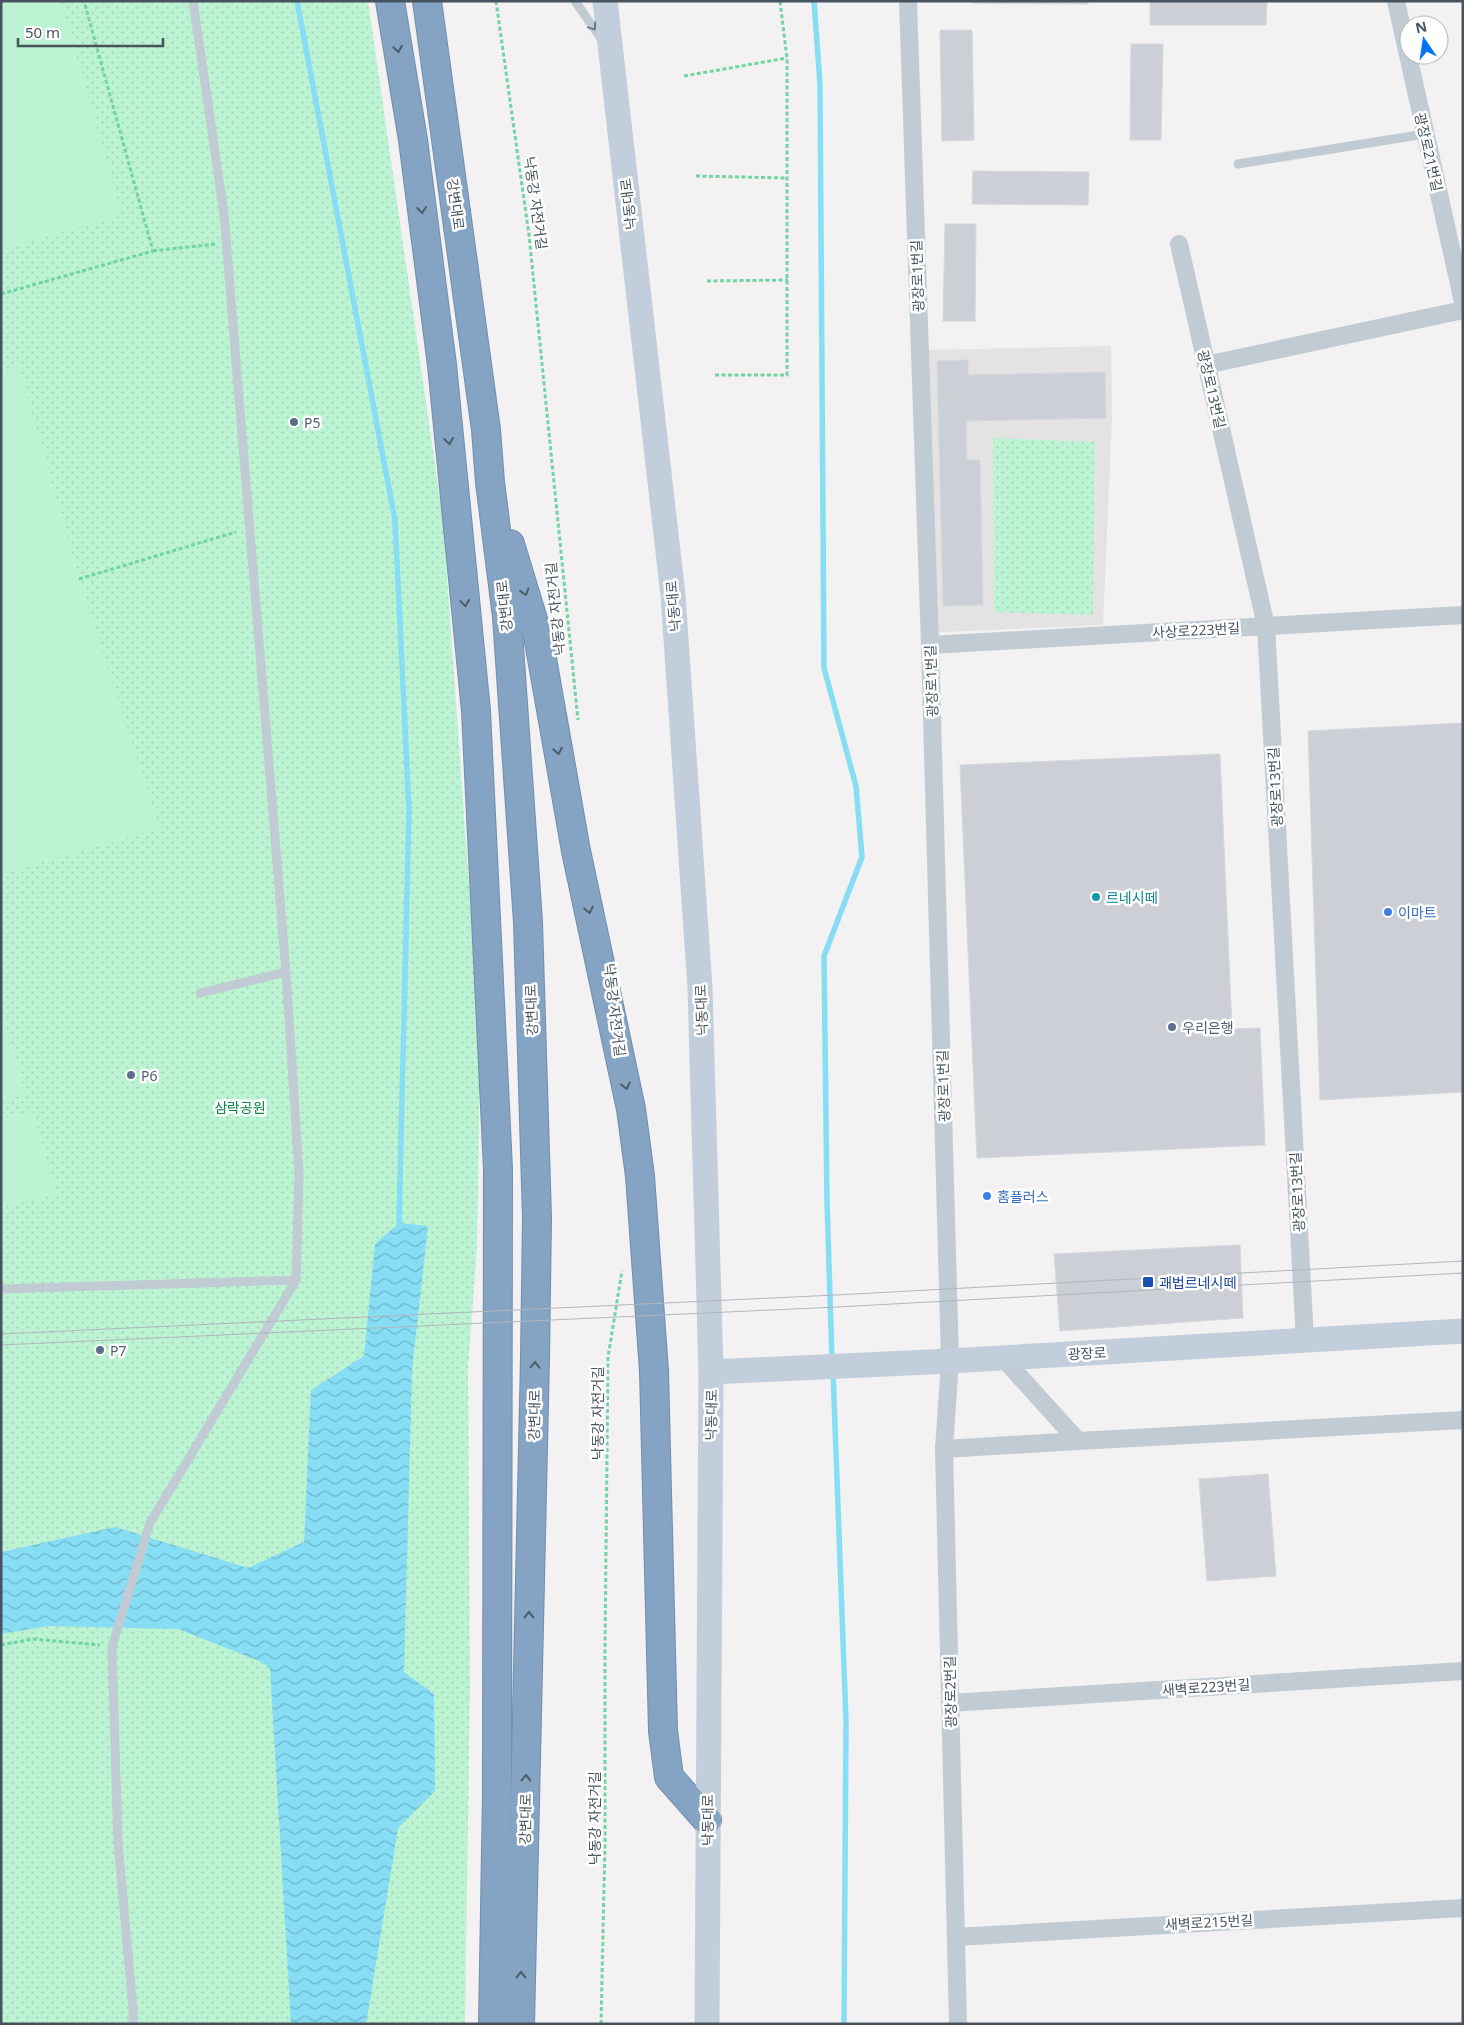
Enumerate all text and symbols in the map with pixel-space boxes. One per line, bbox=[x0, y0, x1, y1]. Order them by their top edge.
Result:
scale bar bbox=[18, 15, 162, 47]
north arrow bbox=[1399, 15, 1449, 65]
text: N bbox=[1413, 16, 1429, 37]
one-way arrow bbox=[587, 21, 596, 31]
text: 50 m bbox=[25, 22, 60, 42]
one-way arrow bbox=[393, 45, 403, 54]
street label: 광장로21번길 bbox=[1411, 111, 1447, 193]
street label: 낙동강 자전거길 bbox=[520, 155, 552, 251]
street label: 강변대로 bbox=[443, 177, 469, 231]
street label: 낙동대로 bbox=[615, 177, 641, 231]
one-way arrow bbox=[416, 206, 427, 214]
street label: 광장로1번길 bbox=[906, 239, 928, 313]
street label: 광장로13번길 bbox=[1194, 348, 1230, 430]
place label: P5 bbox=[304, 413, 320, 432]
marker: P5 bbox=[288, 416, 300, 428]
one-way arrow bbox=[443, 437, 454, 445]
street label: 낙동강 자전거길 bbox=[541, 561, 569, 657]
street label: 강변대로 bbox=[492, 579, 516, 633]
street label: 낙동대로 bbox=[661, 579, 685, 632]
one-way arrow bbox=[520, 587, 530, 595]
one-way arrow bbox=[459, 599, 470, 607]
street label: 사상로223번길 bbox=[1151, 618, 1241, 642]
street label: 광장로1번길 bbox=[920, 644, 942, 718]
one-way arrow bbox=[553, 746, 563, 755]
street label: 광장로13번길 bbox=[1263, 746, 1287, 828]
place label: 르네시떼 bbox=[1106, 888, 1158, 907]
marker: 르네시떼 bbox=[1090, 891, 1102, 903]
place label: 이마트 bbox=[1398, 903, 1437, 922]
one-way arrow bbox=[583, 906, 594, 915]
marker: 이마트 bbox=[1382, 906, 1394, 918]
street label: 낙동강 자전거길 bbox=[600, 962, 630, 1058]
street label: 강변대로 bbox=[521, 984, 541, 1036]
street label: 낙동대로 bbox=[691, 984, 711, 1036]
place label: 우리은행 bbox=[1182, 1018, 1234, 1037]
marker: 우리은행 bbox=[1166, 1021, 1178, 1033]
street label: 광장로1번길 bbox=[932, 1049, 954, 1123]
place label: P6 bbox=[141, 1066, 157, 1085]
marker: P6 bbox=[125, 1069, 137, 1081]
one-way arrow bbox=[620, 1082, 631, 1091]
park label: 삼락공원 bbox=[214, 1098, 266, 1117]
street label: 광장로13번길 bbox=[1285, 1151, 1309, 1233]
place label: 홈플러스 bbox=[997, 1187, 1049, 1206]
marker: 홈플러스 bbox=[981, 1190, 993, 1202]
place label: 괘법르네시떼 bbox=[1159, 1273, 1236, 1292]
marker: 괘법르네시떼 bbox=[1141, 1275, 1155, 1289]
place label: P7 bbox=[110, 1341, 126, 1360]
street label: 광장로 bbox=[1067, 1342, 1107, 1363]
marker: P7 bbox=[94, 1344, 106, 1356]
one-way arrow bbox=[530, 1361, 540, 1368]
street label: 낙동강 자전거길 bbox=[588, 1366, 607, 1460]
street label: 강변대로 bbox=[524, 1389, 544, 1441]
street label: 낙동대로 bbox=[701, 1389, 721, 1441]
one-way arrow bbox=[524, 1611, 535, 1619]
street label: 광장로2번길 bbox=[940, 1656, 960, 1728]
street label: 새벽로223번길 bbox=[1161, 1674, 1251, 1700]
street label: 낙동강 자전거길 bbox=[585, 1771, 604, 1865]
one-way arrow bbox=[520, 1773, 531, 1781]
street label: 강변대로 bbox=[515, 1793, 535, 1845]
street label: 낙동대로 bbox=[698, 1794, 717, 1846]
street label: 새벽로215번길 bbox=[1164, 1910, 1254, 1934]
one-way arrow bbox=[516, 1971, 526, 1978]

